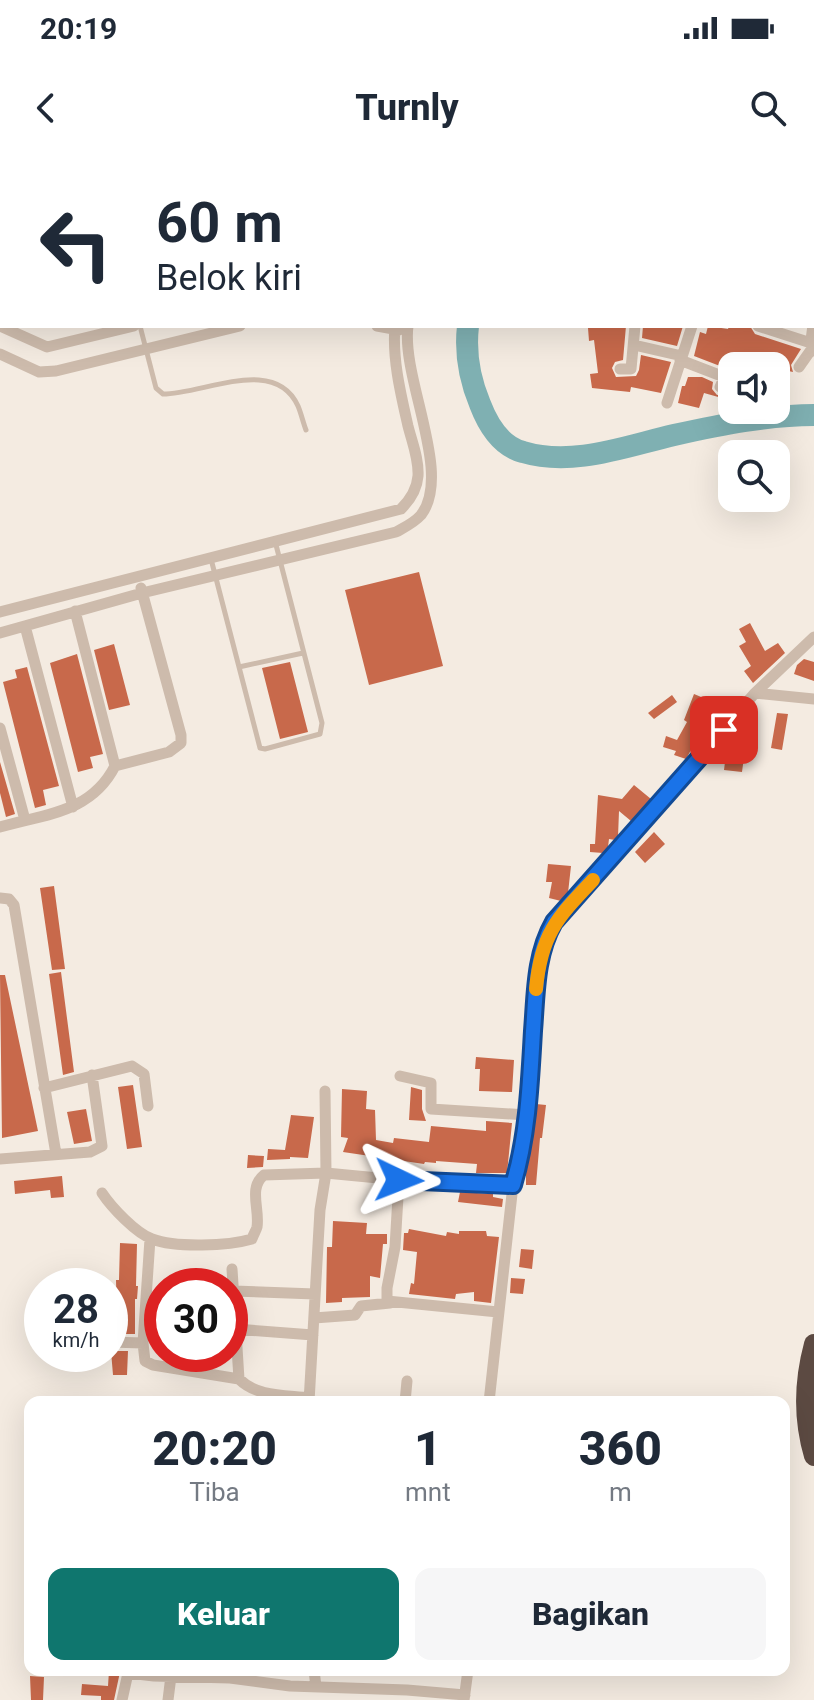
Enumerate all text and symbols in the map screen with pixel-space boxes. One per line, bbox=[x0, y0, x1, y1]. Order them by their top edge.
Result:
text: 20:19 bbox=[40, 11, 117, 46]
icon: back bbox=[24, 86, 68, 130]
icon: search bbox=[746, 86, 790, 130]
text: Turnly bbox=[355, 87, 459, 129]
text: 60 m bbox=[156, 190, 283, 256]
icon: left bbox=[24, 192, 128, 296]
text: Belok kiri bbox=[156, 257, 302, 299]
map controls bbox=[718, 352, 790, 512]
button: sound bbox=[718, 352, 790, 424]
button: search bbox=[718, 440, 790, 512]
pin bbox=[690, 696, 758, 764]
icon: arrive bbox=[702, 708, 746, 752]
position arrow bbox=[357, 1138, 441, 1222]
speed limit sign: 30 bbox=[144, 1268, 248, 1372]
text: 28 bbox=[53, 1286, 99, 1333]
text: km/h bbox=[53, 1328, 99, 1352]
text: 20:20 bbox=[152, 1420, 277, 1477]
text: 1 bbox=[414, 1420, 442, 1477]
text: 360 bbox=[579, 1420, 662, 1477]
text: Tiba bbox=[189, 1477, 240, 1507]
text: mnt bbox=[405, 1477, 451, 1507]
text: m bbox=[609, 1477, 632, 1507]
button: Keluar bbox=[48, 1568, 399, 1660]
button: Bagikan bbox=[415, 1568, 766, 1660]

